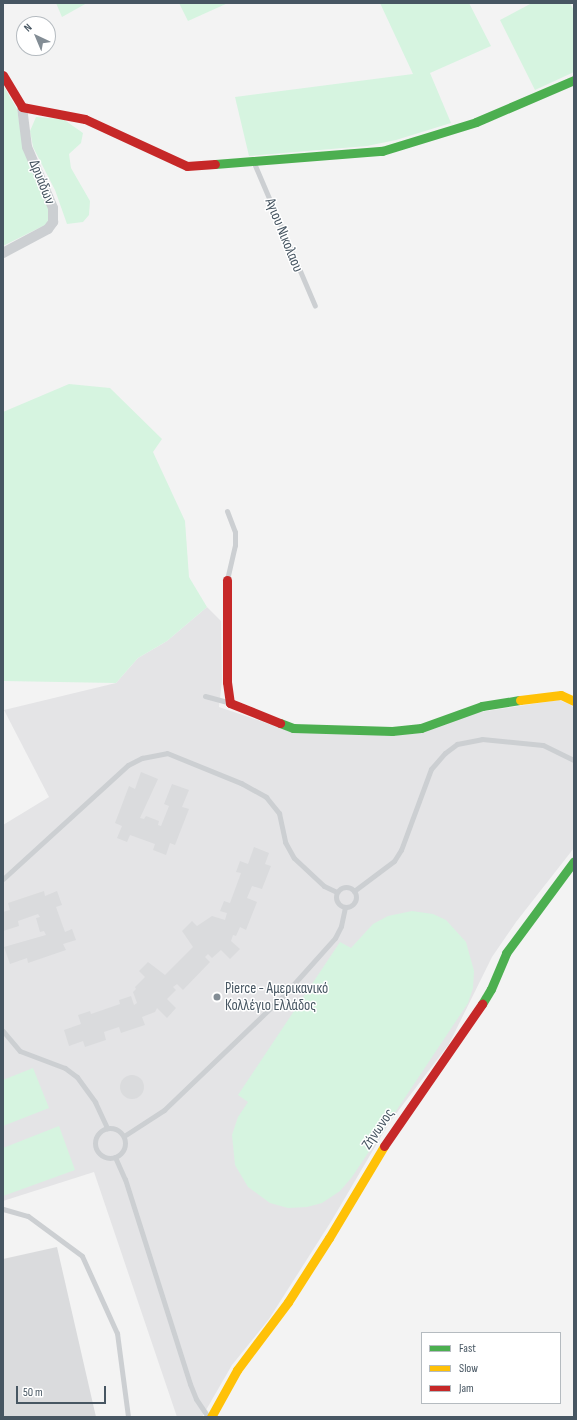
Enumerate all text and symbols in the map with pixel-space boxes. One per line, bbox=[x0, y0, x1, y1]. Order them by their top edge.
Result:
north arrow bbox=[16, 16, 56, 56]
text: N bbox=[21, 21, 35, 34]
street label: Δρυάδων bbox=[25, 157, 59, 207]
street label: Αγιου Νικολαου bbox=[261, 195, 307, 275]
place label: Pierce - Αμερικανικό Κολλέγιο Ελλάδος bbox=[225, 979, 328, 1014]
marker: Pierce - Αμερικανικό Κολλέγιο Ελλάδος bbox=[212, 992, 222, 1002]
street label: Ζήνωνος bbox=[358, 1105, 398, 1153]
legend bbox=[421, 1332, 561, 1404]
text: Fast bbox=[459, 1341, 476, 1356]
text: Slow bbox=[459, 1361, 478, 1376]
scale bar bbox=[18, 1378, 108, 1404]
text: Jam bbox=[459, 1381, 474, 1396]
text: 50 m bbox=[23, 1385, 43, 1400]

